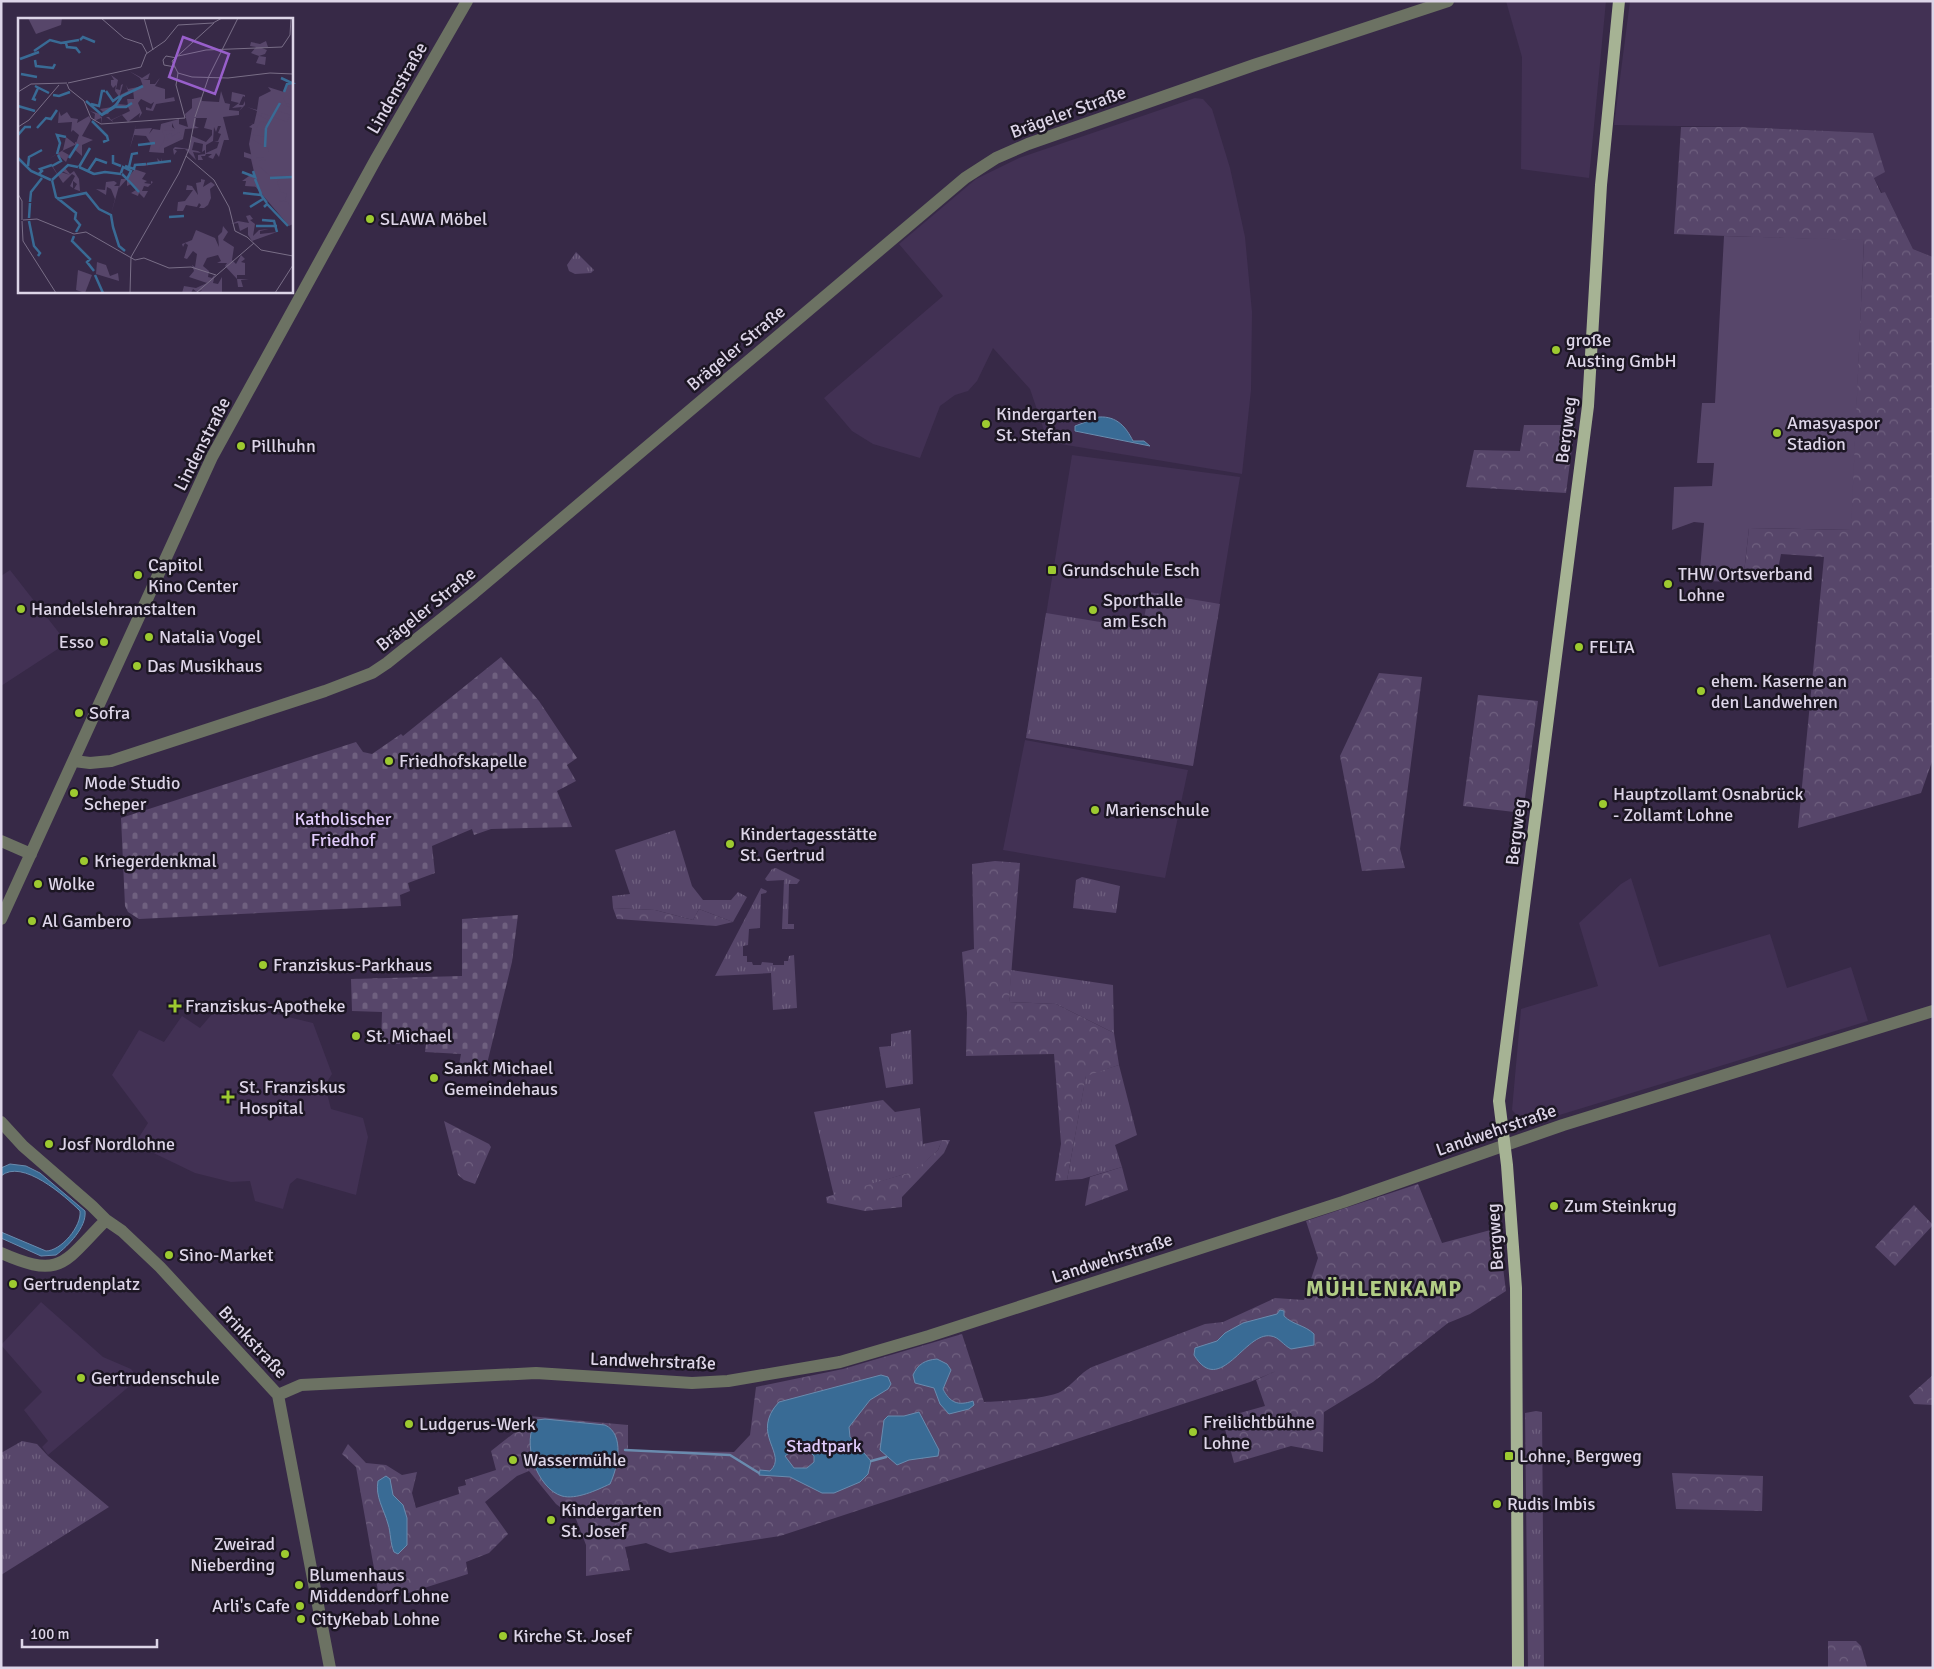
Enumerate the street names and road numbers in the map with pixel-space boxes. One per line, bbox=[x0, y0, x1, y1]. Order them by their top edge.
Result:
street label: Lindenstraße bbox=[362, 38, 432, 138]
street label: Brägeler Straße bbox=[1007, 81, 1129, 143]
street label: Brägeler Straße bbox=[682, 300, 790, 396]
street label: Lindenstraße bbox=[169, 393, 235, 495]
street label: Bergweg bbox=[1551, 395, 1581, 465]
street label: Brägeler Straße bbox=[372, 562, 480, 656]
street label: Bergweg bbox=[1501, 797, 1531, 867]
street label: Landwehrstraße bbox=[1433, 1099, 1559, 1161]
street label: Bergweg bbox=[1482, 1203, 1508, 1271]
street label: Landwehrstraße bbox=[1049, 1228, 1175, 1288]
street label: Brinkstraße bbox=[214, 1301, 292, 1383]
street label: Landwehrstraße bbox=[590, 1348, 716, 1374]

